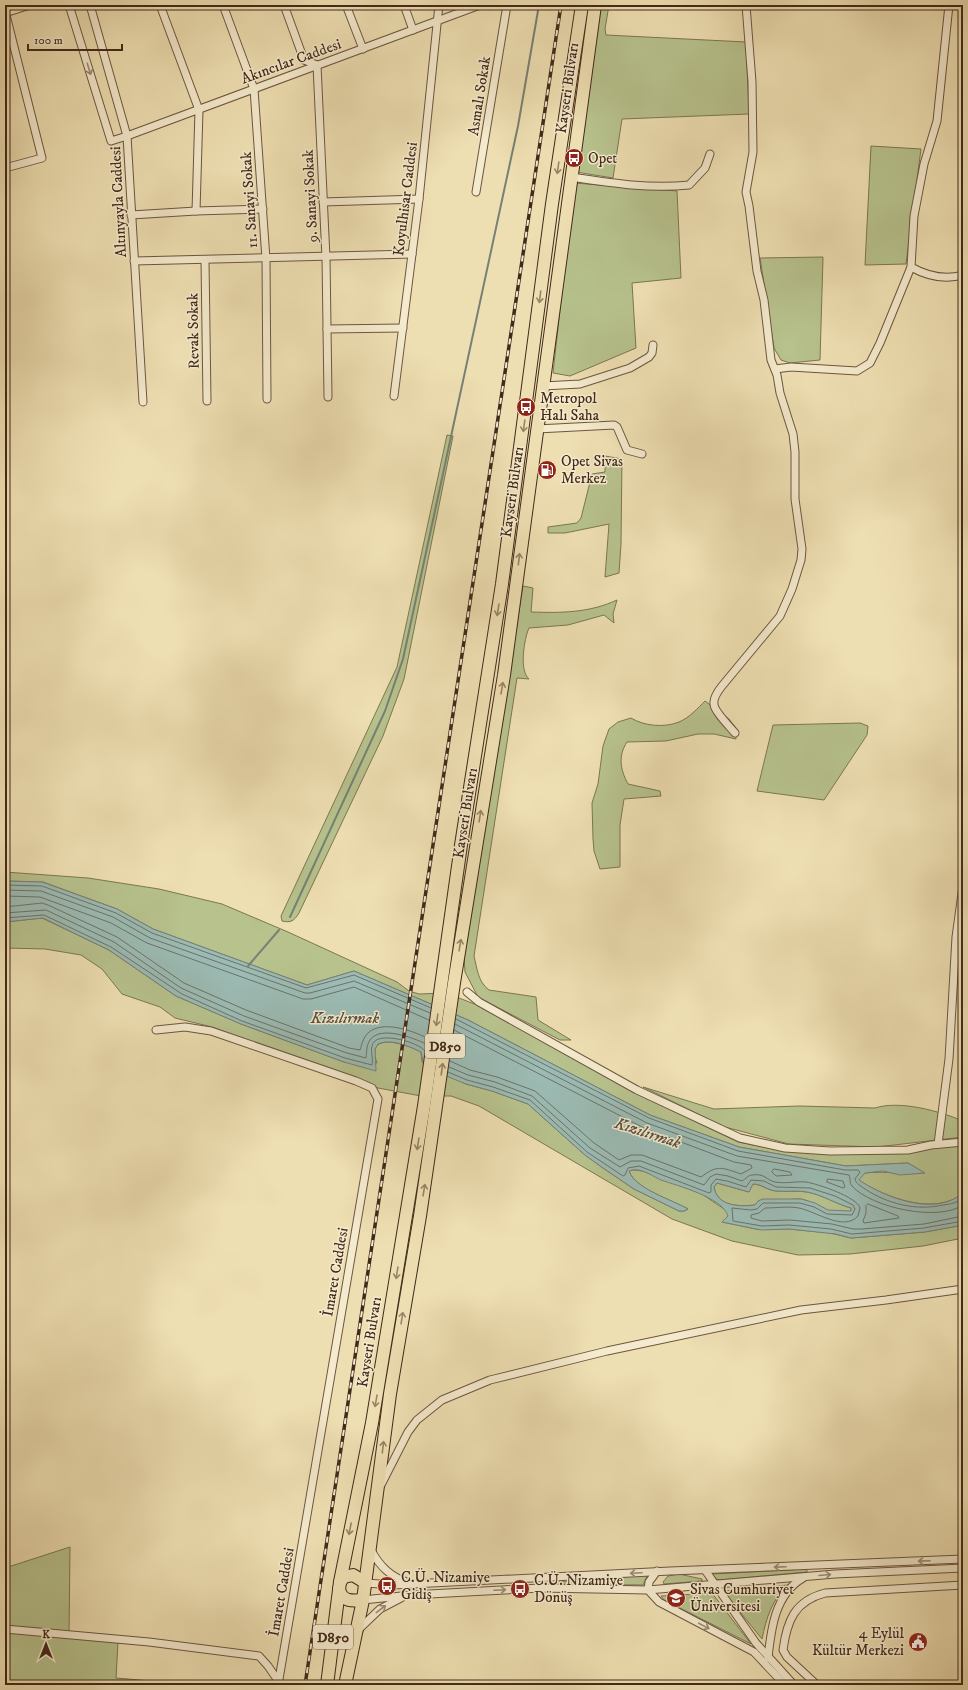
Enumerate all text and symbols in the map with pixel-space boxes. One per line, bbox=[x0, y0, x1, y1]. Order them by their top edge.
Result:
scale bar bbox=[28, 26, 122, 52]
text: 100 m bbox=[34, 33, 63, 48]
street label: Akıncılar Caddesi bbox=[239, 35, 344, 88]
street label: Kayseri Bulvarı bbox=[552, 41, 583, 135]
street label: Asmalı Sokak bbox=[464, 54, 495, 137]
one-way arrow bbox=[86, 62, 93, 75]
street label: Koyulhisar Caddesi bbox=[389, 141, 422, 257]
street label: Altınyayla Caddesi bbox=[106, 146, 131, 258]
bus stop icon: Opet bbox=[563, 147, 585, 169]
street label: 9. Sanayi Sokak bbox=[299, 148, 322, 244]
place label: Opet bbox=[588, 149, 617, 168]
street label: 11. Sanayi Sokak bbox=[237, 151, 262, 249]
one-way arrow bbox=[553, 161, 561, 174]
one-way arrow bbox=[537, 290, 544, 303]
street label: Revak Sokak bbox=[183, 292, 204, 369]
place label: Metropol Halı Saha bbox=[540, 389, 600, 425]
bus stop icon: Metropol Halı Saha bbox=[515, 396, 537, 418]
one-way arrow bbox=[520, 419, 528, 432]
street label: Kayseri Bulvarı bbox=[497, 445, 528, 539]
place label: Opet Sivas Merkez bbox=[561, 452, 623, 488]
fuel station icon: Opet Sivas Merkez bbox=[536, 459, 558, 481]
one-way arrow bbox=[516, 553, 523, 566]
one-way arrow bbox=[494, 603, 502, 616]
one-way arrow bbox=[498, 682, 506, 695]
street label: Kayseri Bulvarı bbox=[449, 766, 482, 860]
one-way arrow bbox=[477, 810, 485, 823]
one-way arrow bbox=[456, 939, 464, 952]
water label: Kızılırmak bbox=[310, 1008, 379, 1028]
one-way arrow bbox=[433, 1013, 441, 1026]
road number: D850 bbox=[425, 1034, 465, 1058]
one-way arrow bbox=[438, 1063, 446, 1076]
water label: Kızılırmak bbox=[611, 1113, 684, 1153]
one-way arrow bbox=[414, 1138, 422, 1151]
one-way arrow bbox=[420, 1184, 428, 1197]
street label: İmaret Caddesi bbox=[318, 1226, 353, 1318]
one-way arrow bbox=[393, 1266, 401, 1279]
street label: Kayseri Bulvarı bbox=[353, 1295, 386, 1389]
one-way arrow bbox=[398, 1312, 406, 1325]
one-way arrow bbox=[372, 1394, 380, 1407]
one-way arrow bbox=[379, 1441, 387, 1454]
one-way arrow bbox=[346, 1522, 354, 1535]
street label: İmaret Caddesi bbox=[264, 1546, 299, 1638]
one-way arrow bbox=[918, 1557, 931, 1565]
one-way arrow bbox=[774, 1563, 787, 1571]
place label: C.Ü. Nizamiye Gidiş bbox=[401, 1568, 490, 1604]
one-way arrow bbox=[630, 1569, 643, 1576]
place label: C.Ü. Nizamiye Dönüş bbox=[534, 1571, 623, 1607]
one-way arrow bbox=[818, 1571, 831, 1578]
bus stop icon: C.Ü. Nizamiye Gidiş bbox=[376, 1575, 398, 1597]
bus stop icon: C.Ü. Nizamiye Dönüş bbox=[509, 1578, 531, 1600]
place label: Sivas Cumhuriyet Üniversitesi bbox=[690, 1580, 794, 1616]
one-way arrow bbox=[493, 1586, 506, 1594]
school or university icon: Sivas Cumhuriyet Üniversitesi bbox=[665, 1587, 687, 1609]
one-way arrow bbox=[375, 1605, 386, 1613]
one-way arrow bbox=[698, 1623, 710, 1630]
north arrow bbox=[26, 1624, 66, 1664]
place label: 4 Eylül Kültür Merkezi bbox=[812, 1624, 904, 1660]
road number: D850 bbox=[313, 1625, 353, 1649]
text: K bbox=[42, 1628, 50, 1642]
public building icon: 4 Eylül Kültür Merkezi bbox=[907, 1631, 929, 1653]

